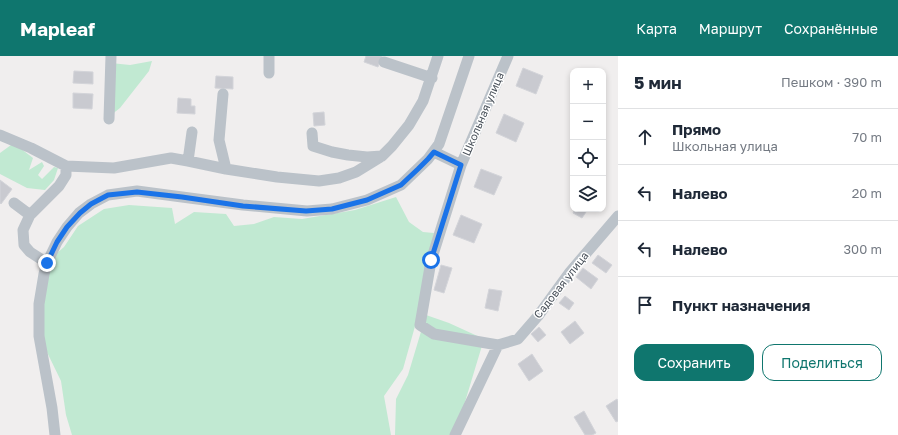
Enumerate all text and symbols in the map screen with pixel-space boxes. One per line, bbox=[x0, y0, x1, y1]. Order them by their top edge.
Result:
text: Mapleaf bbox=[20, 17, 95, 40]
text: Карта bbox=[636, 20, 677, 37]
text: Маршрут bbox=[699, 20, 762, 37]
text: Сохранённые bbox=[784, 20, 878, 37]
map controls bbox=[570, 68, 606, 212]
button: + bbox=[570, 68, 606, 104]
street label: Школьная улица bbox=[459, 70, 506, 158]
text: 5 мин bbox=[634, 72, 682, 93]
text: Пешком · 390 m bbox=[781, 74, 882, 90]
button: − bbox=[570, 104, 606, 140]
text: Прямо bbox=[672, 120, 721, 138]
icon: ahead bbox=[634, 126, 656, 148]
text: 70 m bbox=[852, 129, 882, 145]
text: Школьная улица bbox=[672, 138, 778, 154]
button: locate bbox=[570, 140, 606, 176]
button: layers bbox=[570, 176, 606, 212]
icon: left bbox=[634, 182, 656, 204]
text: Налево bbox=[672, 184, 728, 202]
text: 20 m bbox=[852, 185, 882, 201]
icon: left bbox=[634, 238, 656, 260]
text: Налево bbox=[672, 240, 728, 258]
text: 300 m bbox=[844, 241, 882, 257]
street label: Садовая улица bbox=[531, 249, 591, 320]
route start bbox=[422, 251, 440, 269]
route end bbox=[38, 254, 56, 272]
icon: arrive bbox=[634, 294, 656, 316]
text: Пункт назначения bbox=[672, 296, 810, 314]
button: Сохранить bbox=[634, 344, 754, 381]
button: Поделиться bbox=[762, 344, 882, 381]

